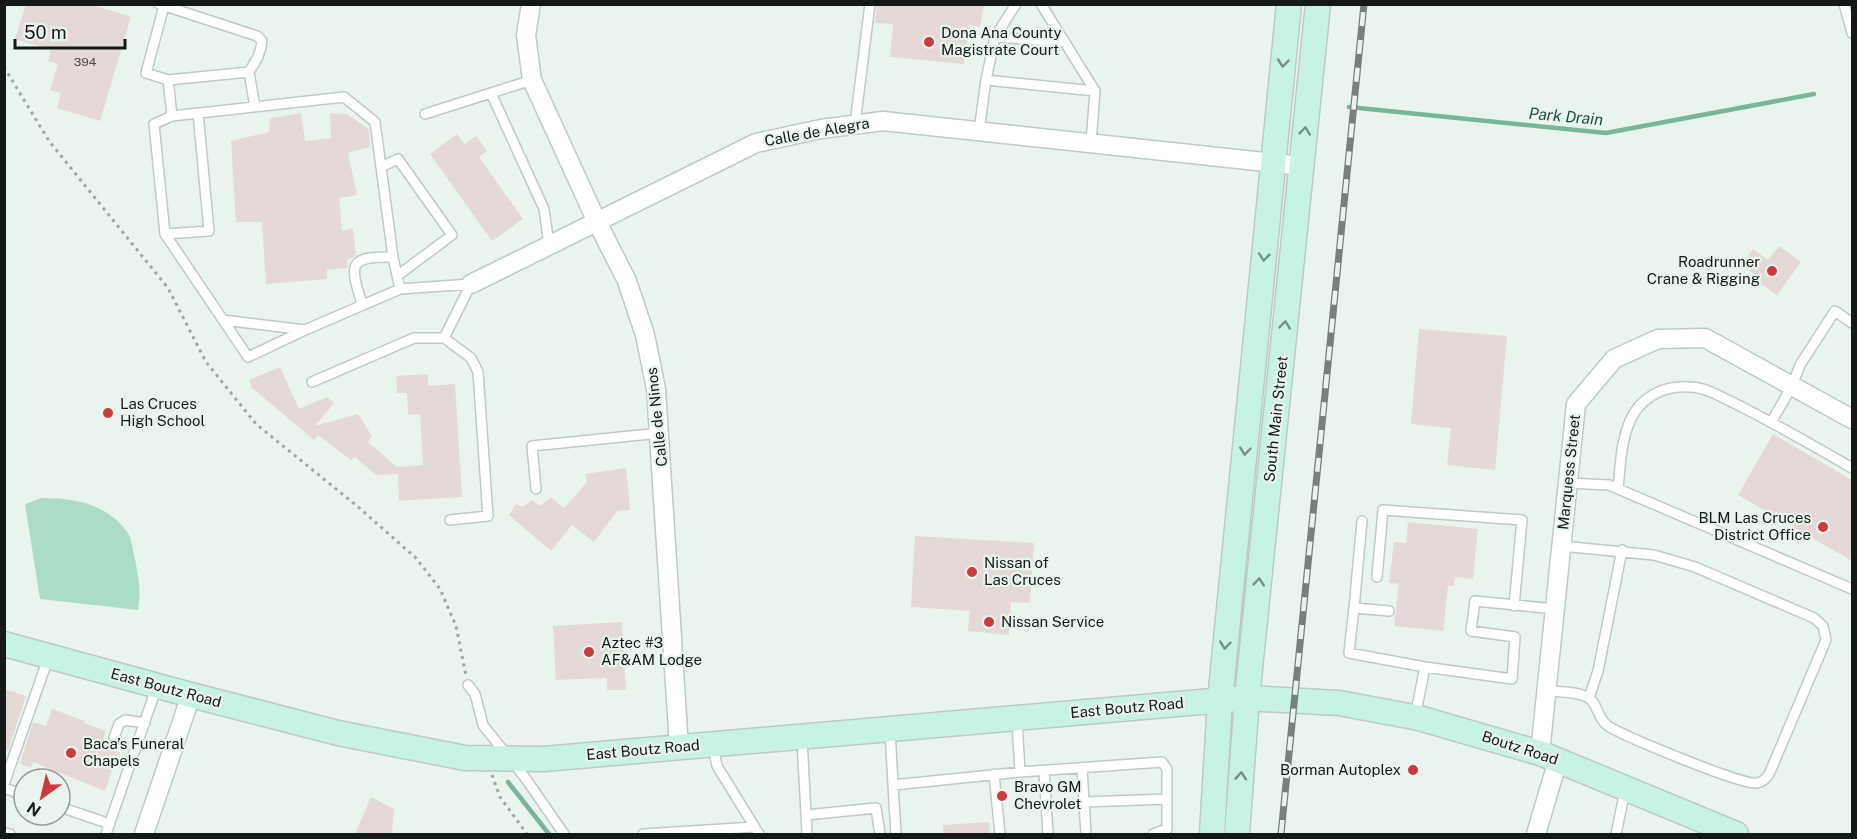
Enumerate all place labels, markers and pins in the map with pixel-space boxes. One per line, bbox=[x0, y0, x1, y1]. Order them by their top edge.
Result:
place label: Dona Ana County Magistrate Court bbox=[941, 24, 1061, 58]
marker: Dona Ana County Magistrate Court bbox=[922, 35, 936, 49]
place label: Roadrunner Crane & Rigging bbox=[1647, 253, 1760, 287]
marker: Roadrunner Crane & Rigging bbox=[1765, 264, 1779, 278]
place label: Las Cruces High School bbox=[120, 395, 205, 429]
marker: Las Cruces High School bbox=[101, 406, 115, 420]
place label: BLM Las Cruces District Office bbox=[1698, 509, 1811, 543]
marker: BLM Las Cruces District Office bbox=[1816, 520, 1830, 534]
place label: Nissan of Las Cruces bbox=[984, 554, 1061, 588]
marker: Nissan of Las Cruces bbox=[965, 565, 979, 579]
place label: Nissan Service bbox=[1001, 613, 1104, 630]
marker: Nissan Service bbox=[982, 615, 996, 629]
place label: Aztec #3 AF&AM Lodge bbox=[601, 634, 702, 668]
marker: Aztec #3 AF&AM Lodge bbox=[582, 645, 596, 659]
place label: Baca’s Funeral Chapels bbox=[83, 735, 184, 769]
marker: Baca’s Funeral Chapels bbox=[64, 746, 78, 760]
place label: Borman Autoplex bbox=[1280, 761, 1401, 778]
marker: Borman Autoplex bbox=[1406, 763, 1420, 777]
place label: Bravo GM Chevrolet bbox=[1014, 778, 1081, 812]
marker: Bravo GM Chevrolet bbox=[995, 789, 1009, 803]

